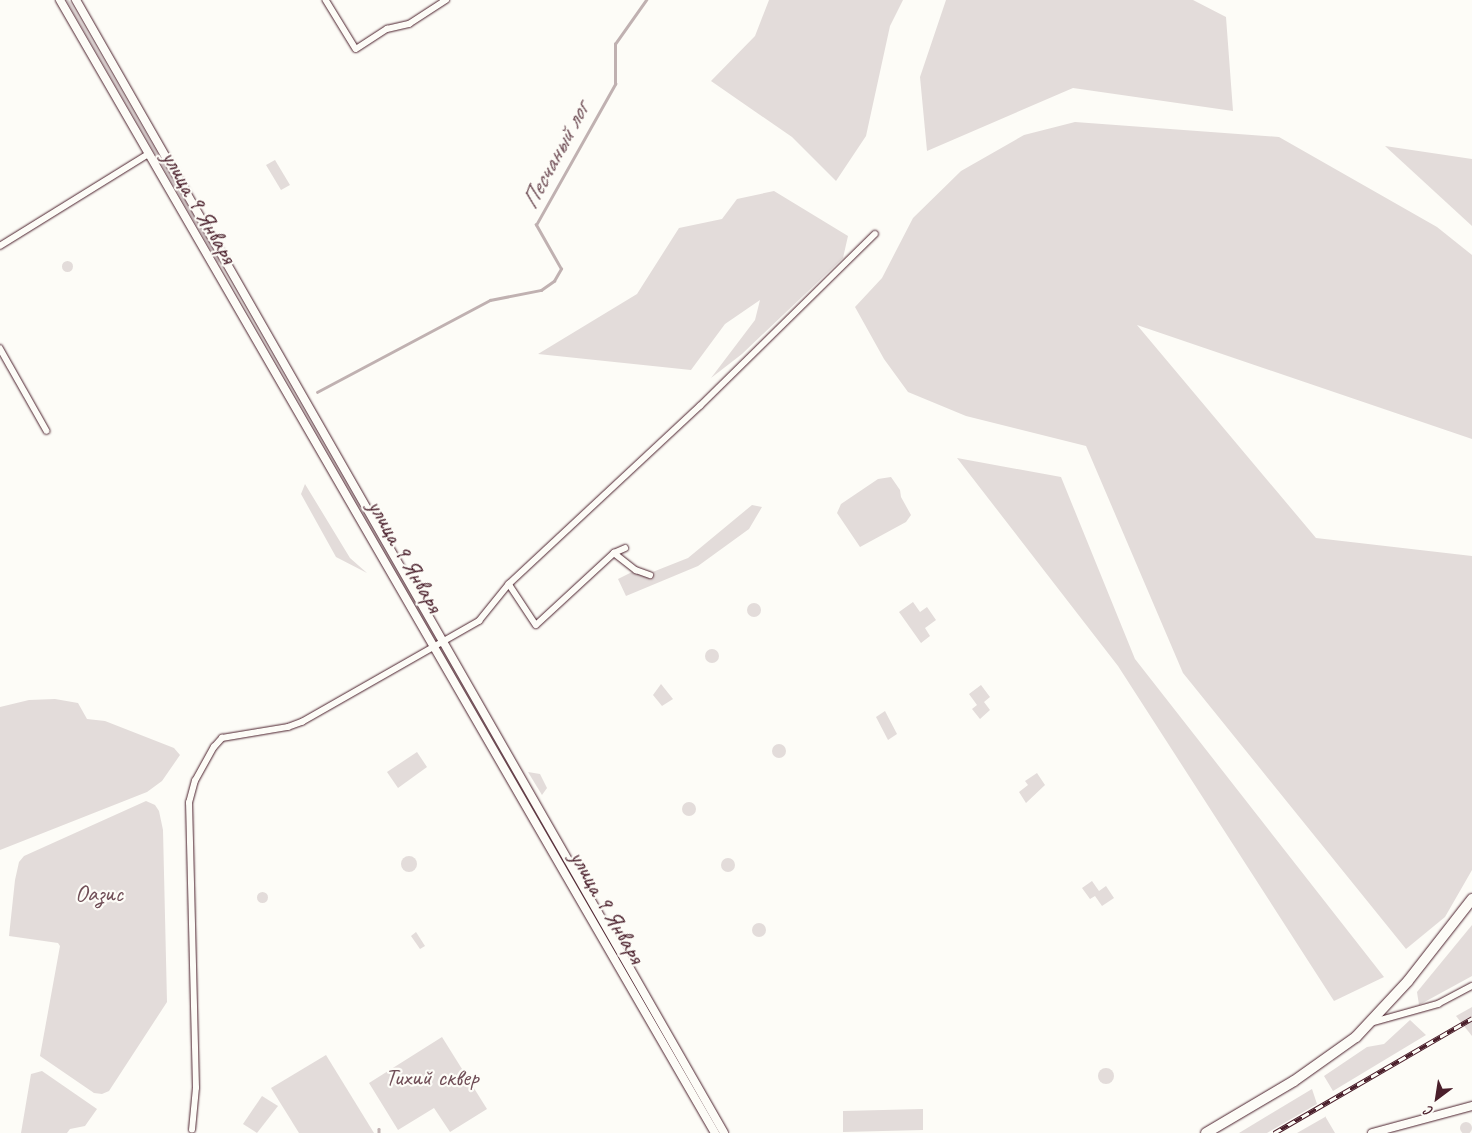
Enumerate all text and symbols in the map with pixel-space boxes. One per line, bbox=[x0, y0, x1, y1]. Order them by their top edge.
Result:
water label: Песчаный лог bbox=[515, 98, 595, 214]
street label: улица 9 Января bbox=[155, 145, 243, 269]
street label: улица 9 Января bbox=[361, 494, 449, 618]
street label: улица 9 Января bbox=[563, 845, 651, 969]
park label: Оазис bbox=[75, 880, 123, 908]
park label: Тихий сквер bbox=[385, 1064, 479, 1092]
north arrow bbox=[1412, 1073, 1462, 1123]
text: С bbox=[1422, 1102, 1436, 1120]

